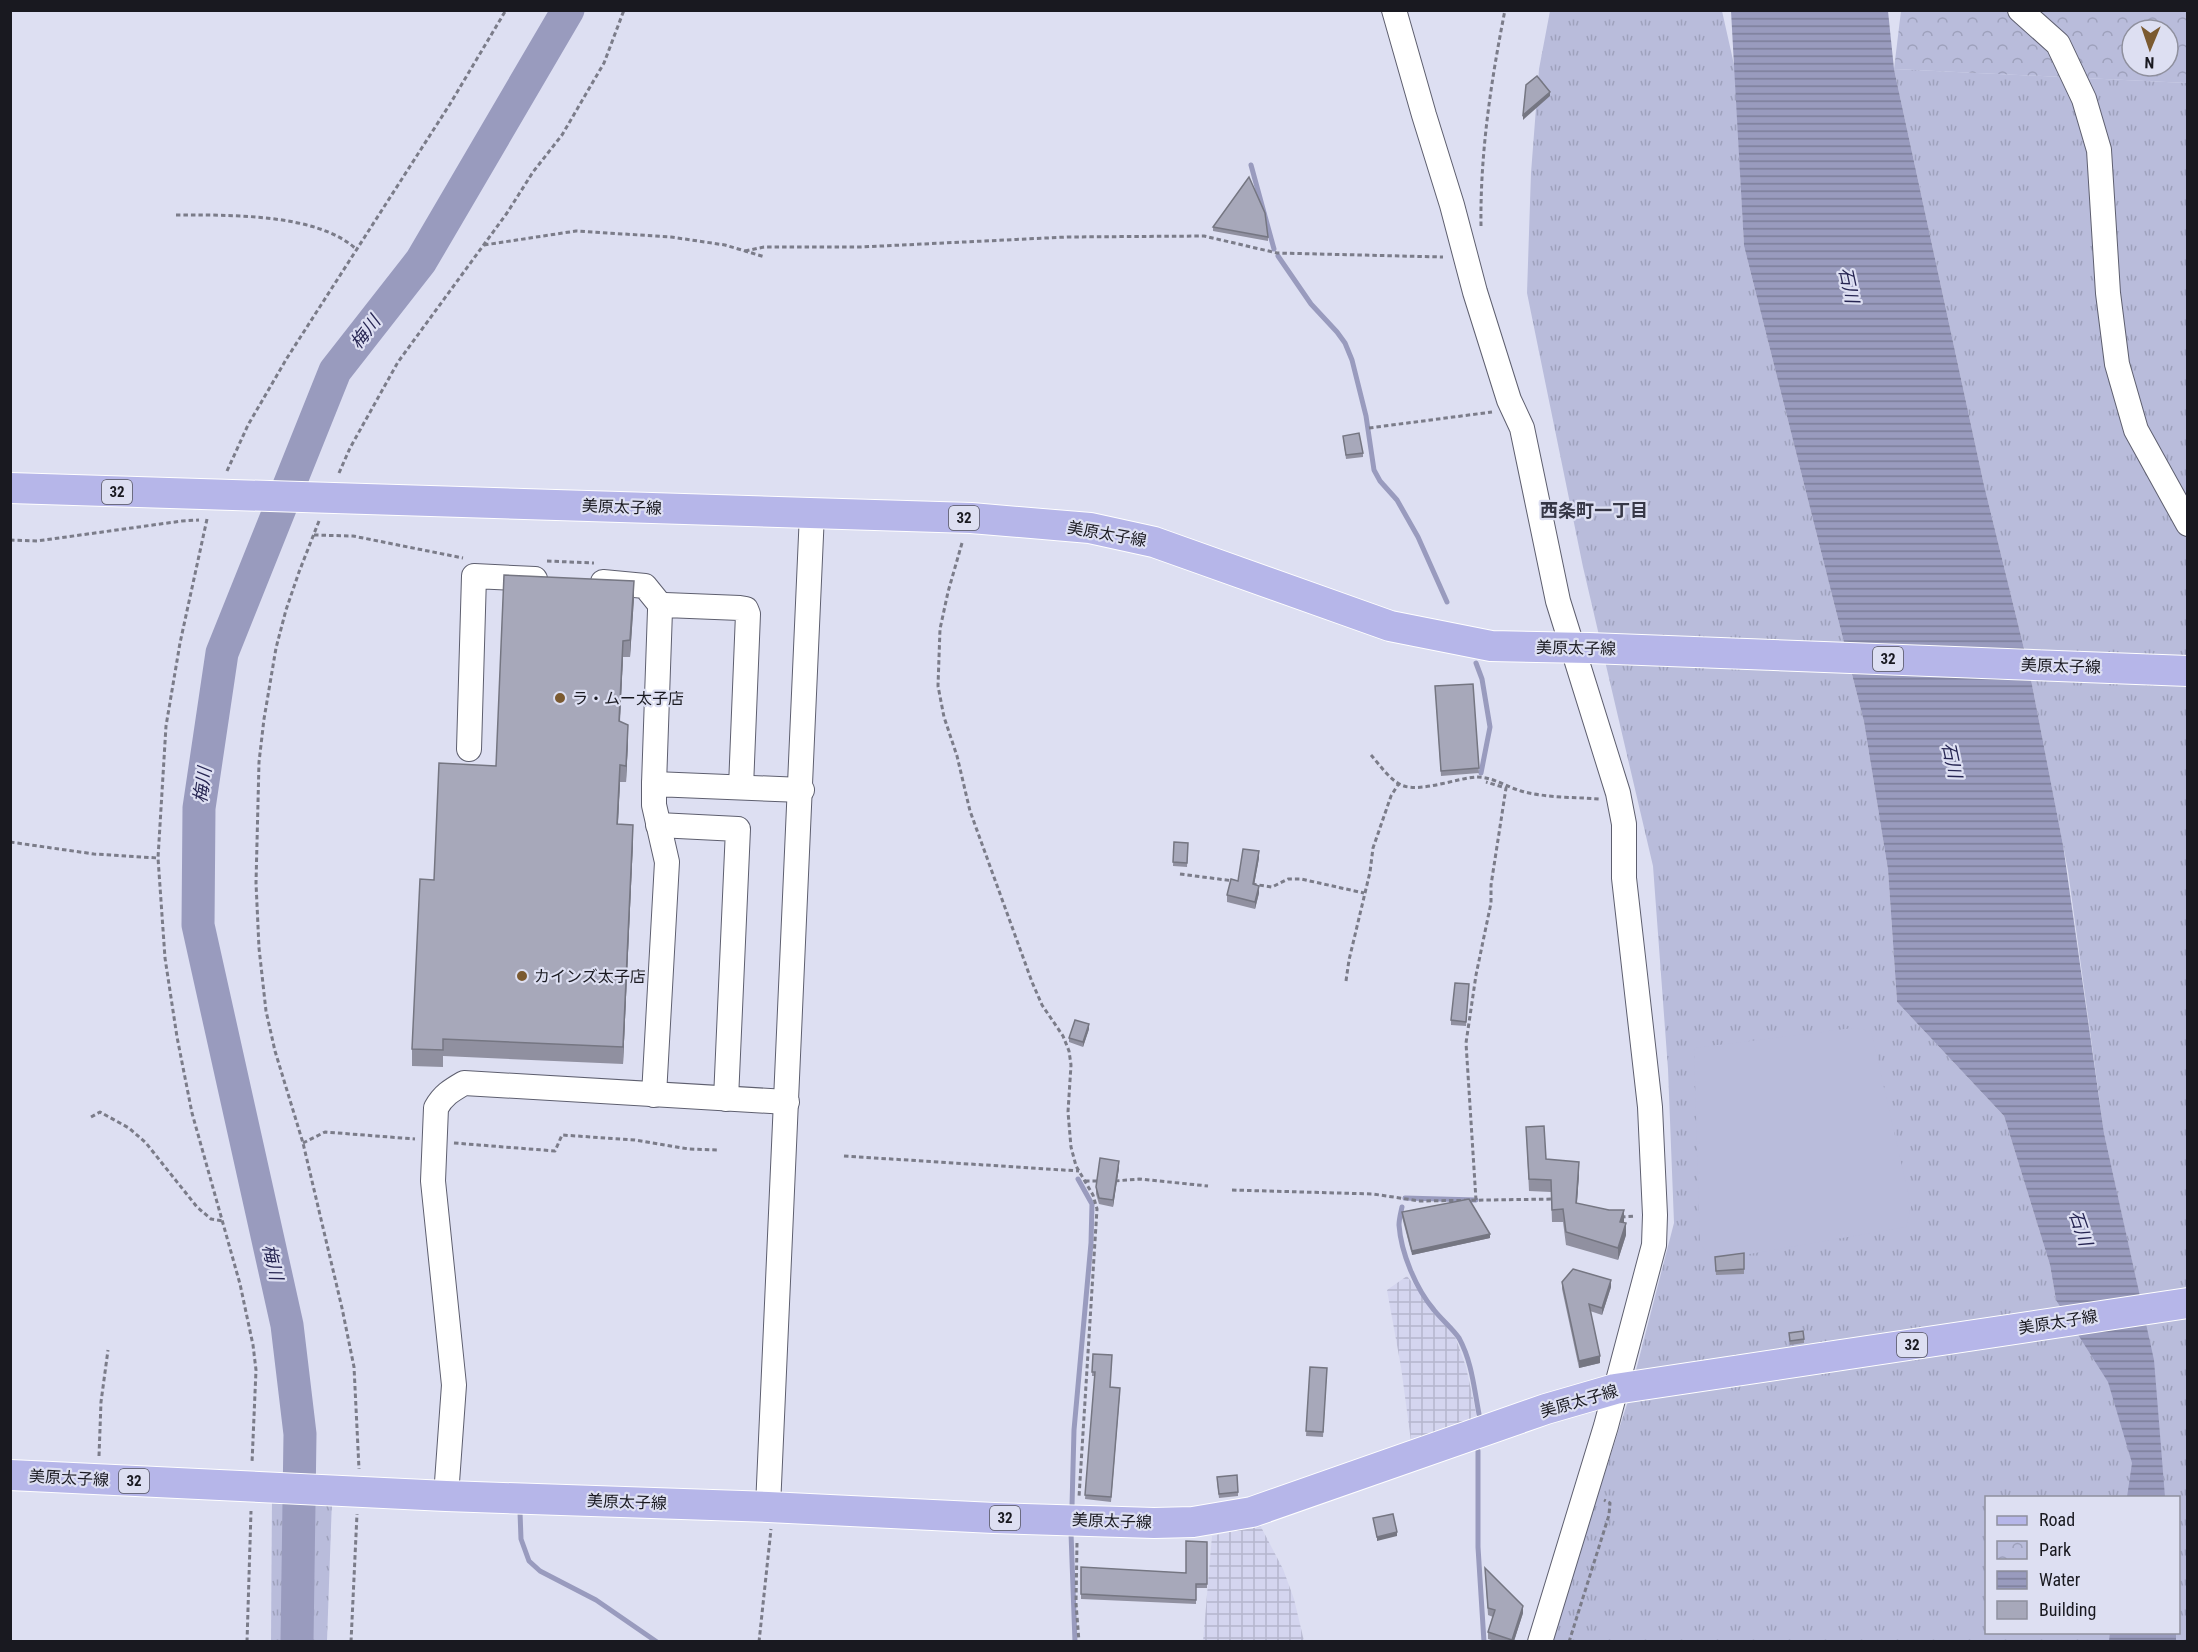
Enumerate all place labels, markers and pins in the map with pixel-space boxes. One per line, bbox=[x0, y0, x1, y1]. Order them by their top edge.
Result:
place label: ラ・ムー太子店 bbox=[572, 689, 684, 708]
marker: ラ・ムー太子店 bbox=[553, 691, 567, 705]
place label: カインズ太子店 bbox=[534, 967, 646, 986]
marker: カインズ太子店 bbox=[515, 969, 529, 983]

